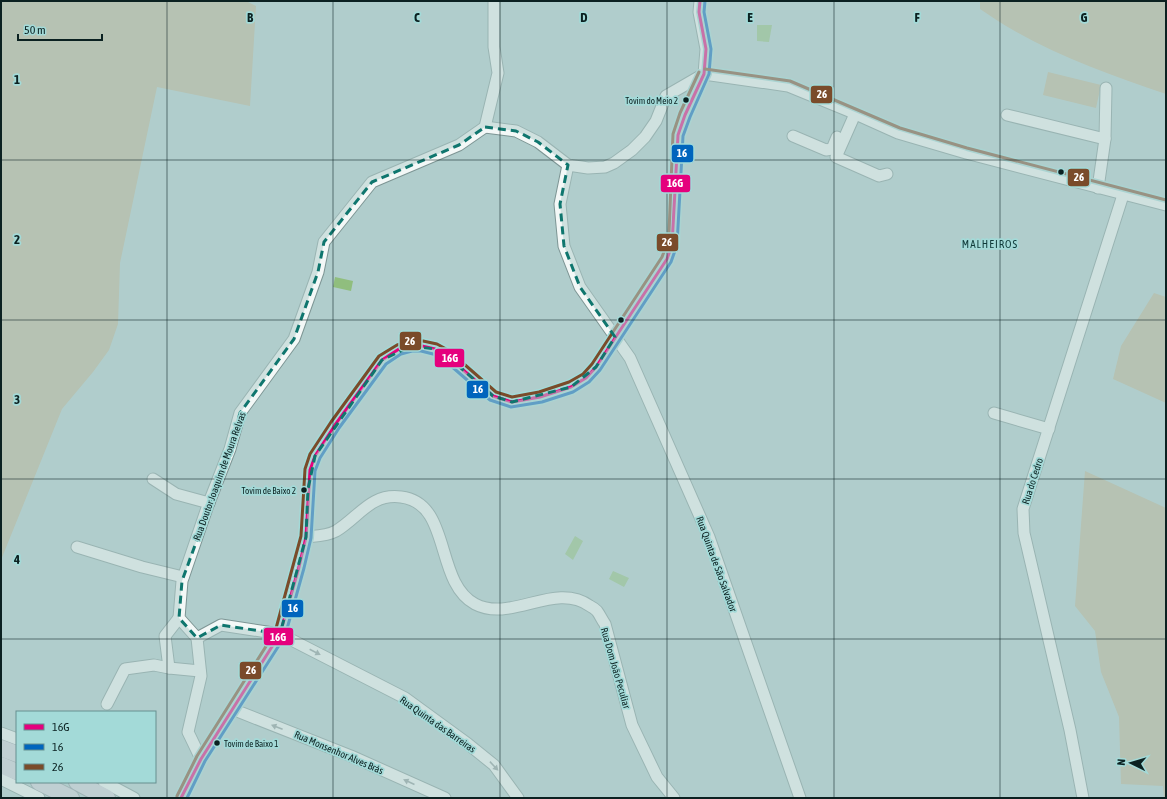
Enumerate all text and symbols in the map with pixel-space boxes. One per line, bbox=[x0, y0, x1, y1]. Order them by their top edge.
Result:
text: B bbox=[247, 10, 254, 25]
text: C bbox=[414, 10, 420, 25]
text: D bbox=[580, 10, 588, 25]
text: E bbox=[747, 10, 753, 25]
text: F bbox=[914, 10, 920, 25]
text: G bbox=[1081, 10, 1088, 25]
scale bar bbox=[18, 16, 102, 42]
text: 50 m bbox=[24, 23, 46, 37]
text: 1 bbox=[14, 72, 20, 87]
line badge: 26 bbox=[810, 85, 833, 104]
text: 26 bbox=[817, 88, 827, 100]
marker: Tovim do Meio 2 bbox=[681, 95, 691, 105]
place label: Tovim do Meio 2 bbox=[625, 96, 678, 106]
line badge: 16 bbox=[671, 144, 694, 163]
text: 16 bbox=[677, 147, 687, 159]
unlabelled marker bbox=[1056, 167, 1066, 177]
line badge: 26 bbox=[1067, 168, 1090, 187]
text: 26 bbox=[1074, 171, 1084, 183]
line badge: 16G bbox=[660, 174, 691, 193]
text: 16G bbox=[667, 177, 683, 189]
text: 2 bbox=[14, 232, 20, 247]
line badge: 26 bbox=[656, 233, 679, 252]
text: 26 bbox=[662, 236, 672, 248]
district label: MALHEIROS bbox=[962, 238, 1018, 250]
unlabelled marker bbox=[616, 315, 626, 325]
line badge: 26 bbox=[399, 331, 422, 351]
text: 26 bbox=[405, 335, 415, 347]
line badge: 16G bbox=[434, 348, 465, 368]
text: 16G bbox=[442, 352, 458, 364]
line badge: 16 bbox=[466, 380, 489, 399]
text: 16 bbox=[473, 383, 483, 395]
text: 3 bbox=[14, 392, 20, 407]
street label: Rua Doutor Joaquim de Moura Relvas bbox=[191, 410, 248, 542]
street label: Rua do Cedro bbox=[1020, 456, 1045, 506]
marker: Tovim de Baixo 2 bbox=[299, 485, 309, 495]
place label: Tovim de Baixo 2 bbox=[242, 486, 296, 496]
street label: Rua Quinta de São Salvador bbox=[694, 515, 739, 614]
text: 4 bbox=[13, 552, 20, 567]
line badge: 16 bbox=[281, 599, 304, 618]
text: 16 bbox=[288, 602, 298, 614]
street label: Rua Dom João Peculiar bbox=[599, 626, 633, 711]
line badge: 16G bbox=[263, 627, 294, 646]
text: 16G bbox=[270, 631, 286, 643]
one-way arrow bbox=[309, 648, 320, 655]
line badge: 26 bbox=[239, 661, 262, 680]
text: 26 bbox=[246, 664, 256, 676]
street label: Rua Quinta das Barreiras bbox=[398, 694, 478, 755]
legend bbox=[16, 711, 156, 783]
text: 16G bbox=[52, 720, 70, 734]
one-way arrow bbox=[270, 723, 282, 729]
street label: Rua Monsenhor Alves Brás bbox=[293, 729, 385, 776]
marker: Tovim de Baixo 1 bbox=[212, 738, 222, 748]
place label: Tovim de Baixo 1 bbox=[224, 739, 278, 749]
text: 16 bbox=[52, 740, 64, 754]
north arrow bbox=[1111, 743, 1151, 783]
text: N bbox=[1115, 758, 1127, 766]
text: 26 bbox=[52, 760, 64, 774]
one-way arrow bbox=[489, 761, 499, 771]
one-way arrow bbox=[404, 779, 415, 785]

